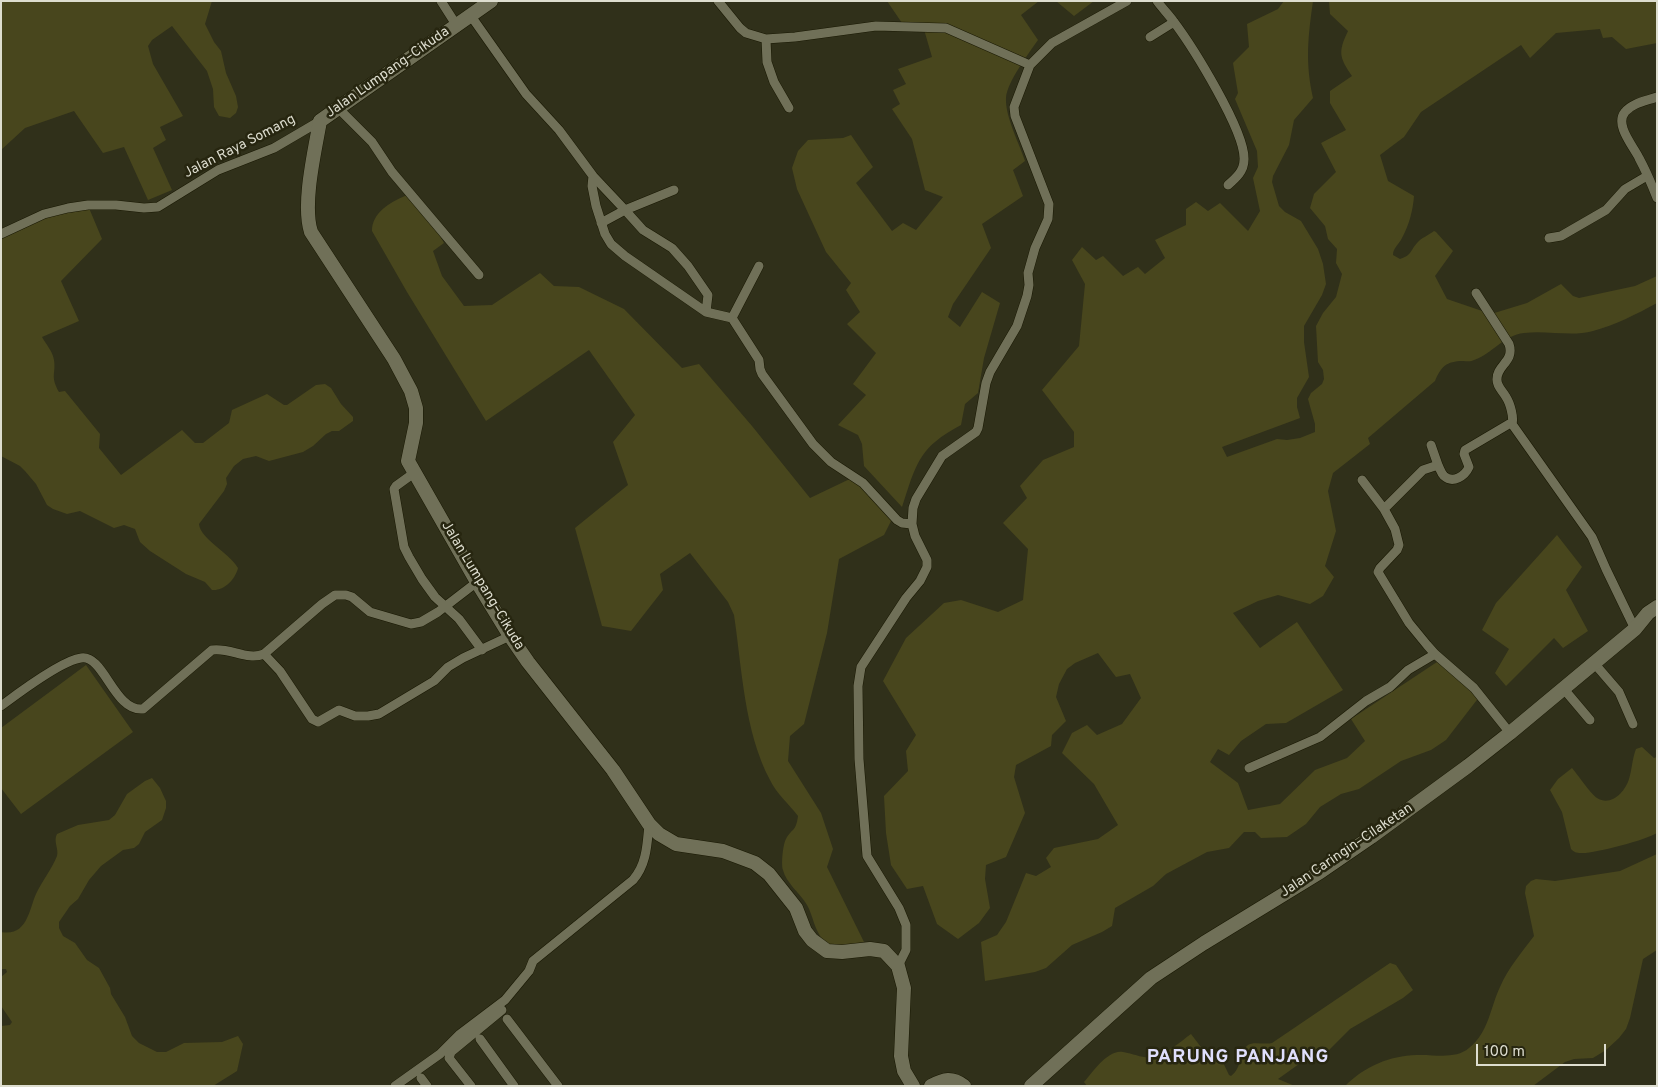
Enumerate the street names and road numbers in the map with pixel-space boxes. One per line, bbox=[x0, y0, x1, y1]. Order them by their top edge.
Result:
street label: Jalan Lumpang–Cikuda bbox=[323, 24, 453, 122]
street label: Jalan Raya Somang bbox=[181, 112, 299, 182]
street label: Jalan Lumpang–Cikuda bbox=[437, 519, 527, 653]
street label: Jalan Caringin–Cilaketan bbox=[1278, 800, 1416, 902]

